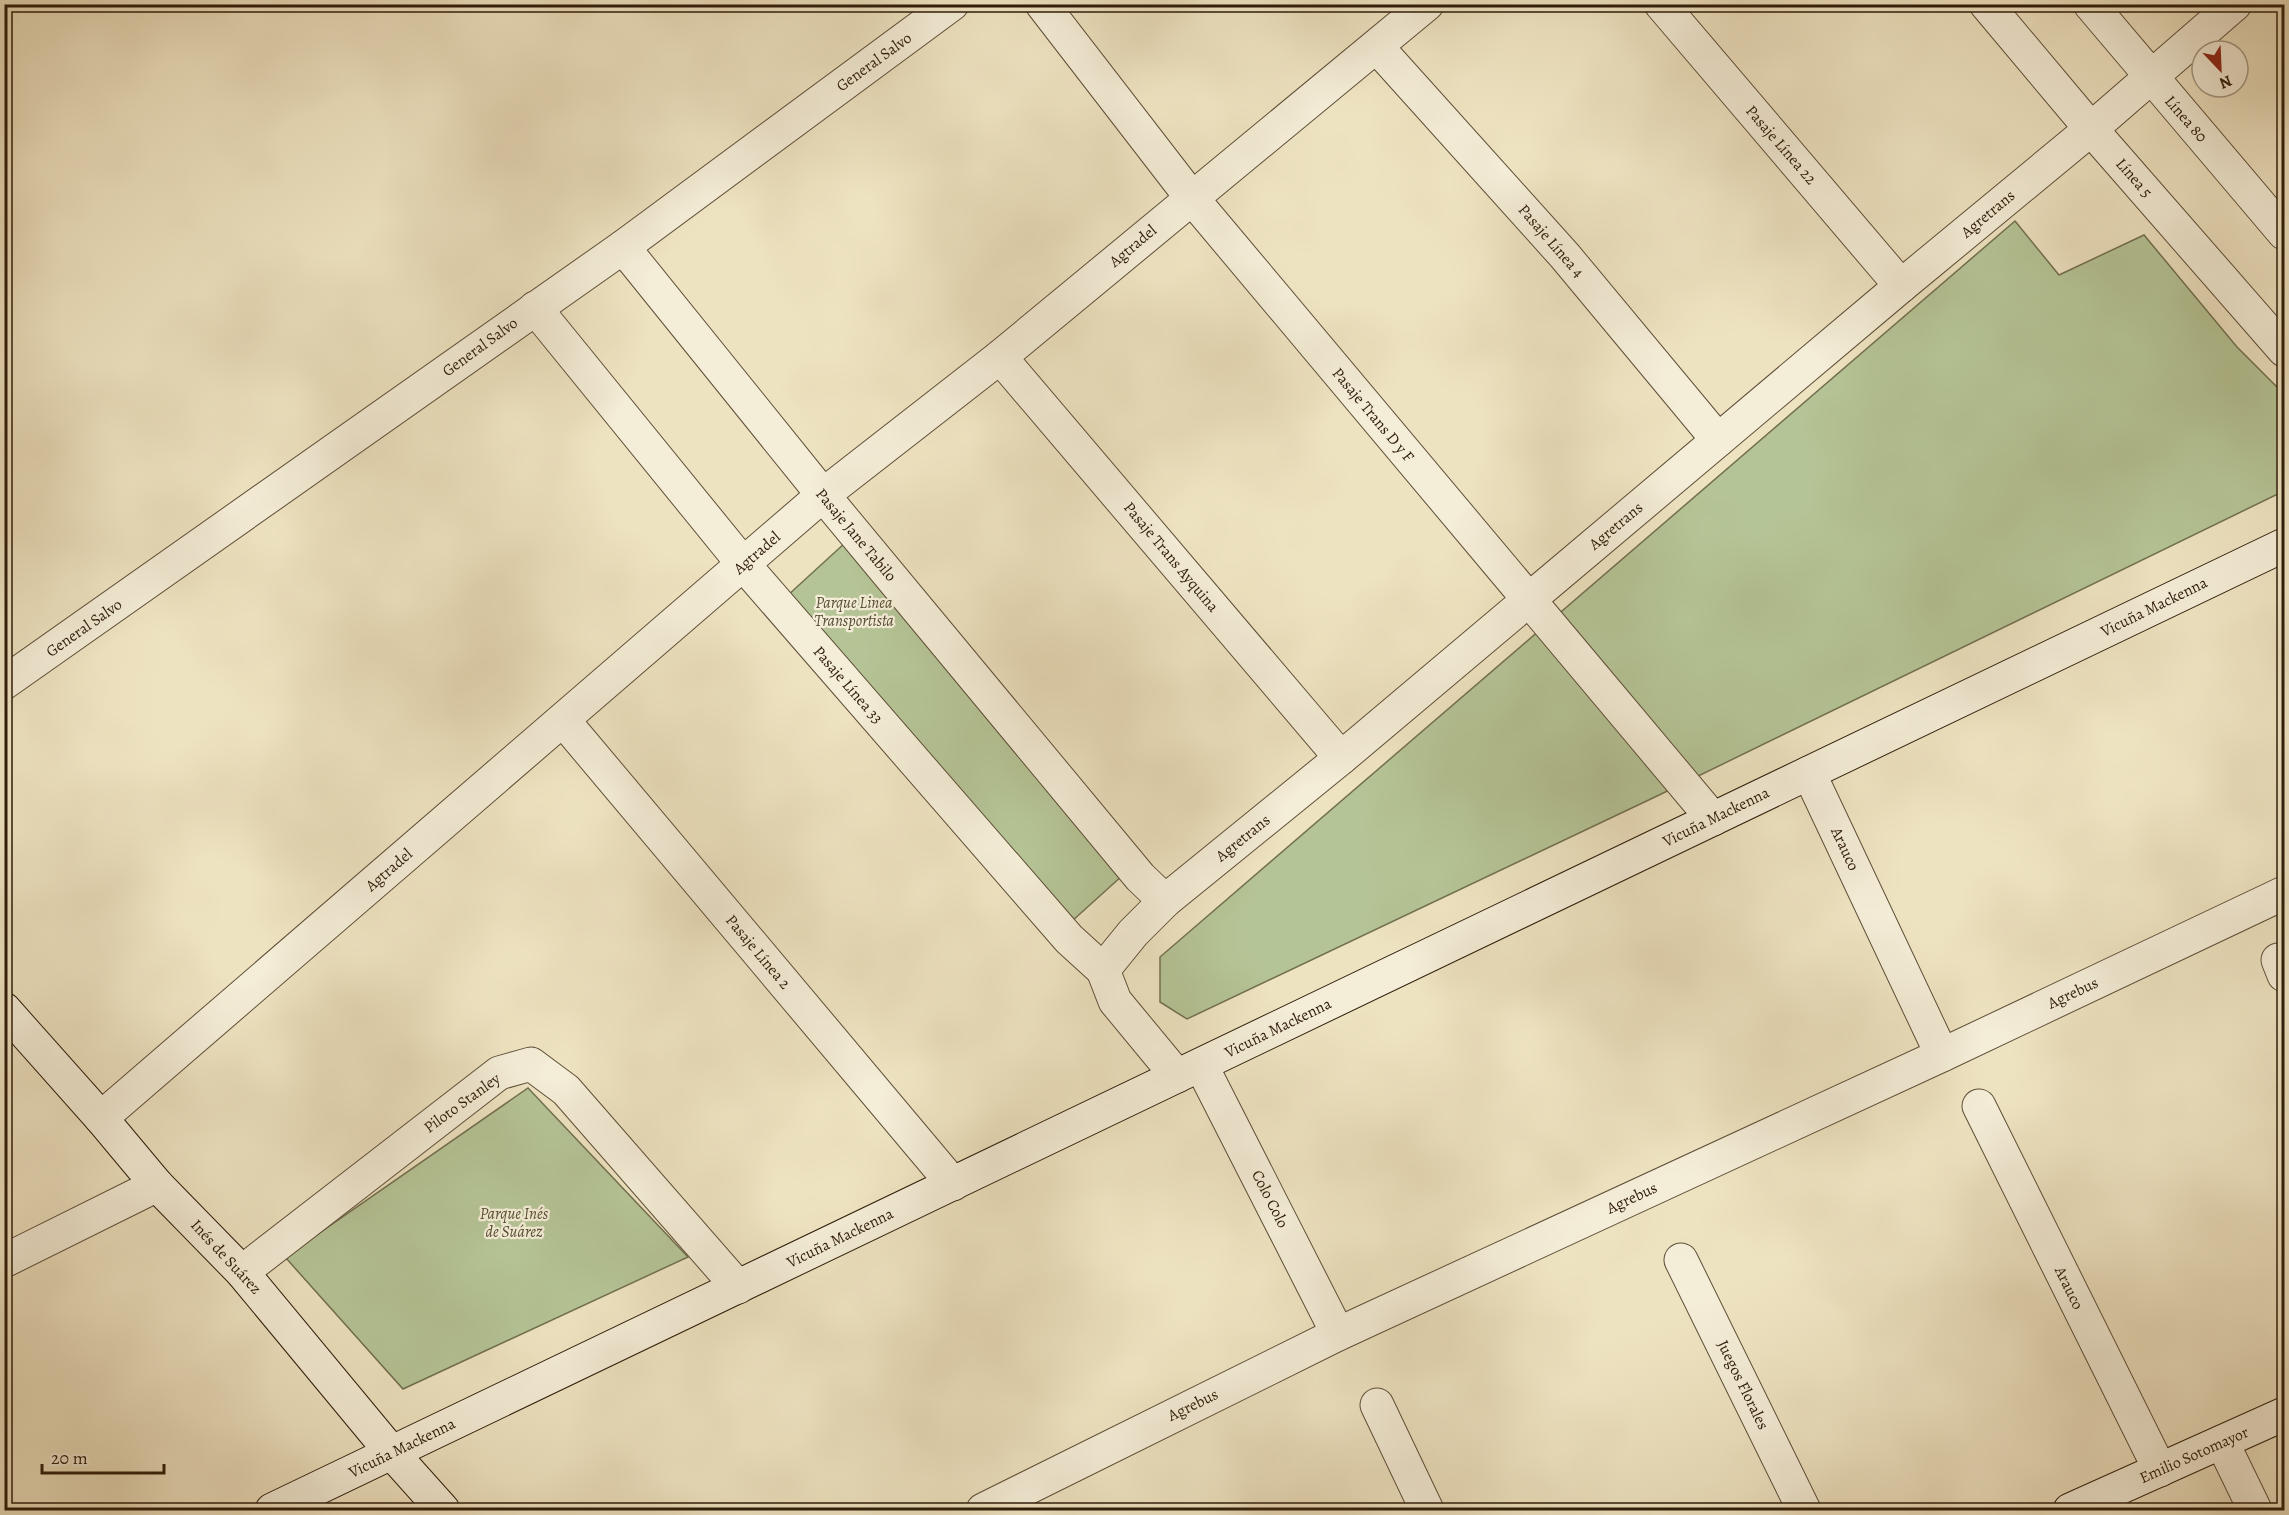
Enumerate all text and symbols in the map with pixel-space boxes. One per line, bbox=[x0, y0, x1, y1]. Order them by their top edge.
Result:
street label: General Salvo bbox=[832, 27, 916, 97]
north arrow bbox=[2190, 39, 2250, 99]
text: N bbox=[2215, 69, 2235, 94]
street label: Línea 80 bbox=[2159, 91, 2213, 147]
street label: Pasaje Línea 22 bbox=[1740, 101, 1822, 190]
street label: Línea 5 bbox=[2111, 153, 2157, 203]
street label: Agretrans bbox=[1955, 185, 2020, 244]
street label: Pasaje Línea 4 bbox=[1513, 200, 1589, 282]
street label: Agtradel bbox=[1104, 220, 1161, 273]
street label: General Salvo bbox=[438, 312, 522, 382]
street label: Pasaje Trans D y F bbox=[1327, 363, 1419, 467]
street label: Pasaje Jane Tabilo bbox=[810, 484, 902, 586]
street label: Pasaje Trans Ayquina bbox=[1118, 497, 1224, 617]
street label: Agretrans bbox=[1583, 497, 1648, 556]
street label: Agtradel bbox=[728, 526, 785, 580]
street label: Vicuña Mackenna bbox=[2096, 571, 2211, 643]
park label: Parque Linea Transportista bbox=[814, 592, 894, 632]
street label: General Salvo bbox=[42, 594, 126, 662]
street label: Pasaje Línea 33 bbox=[808, 641, 888, 729]
street label: Vicuña Mackenna bbox=[1658, 781, 1773, 853]
street label: Agretrans bbox=[1210, 809, 1275, 867]
street label: Arauco bbox=[1825, 823, 1865, 874]
street label: Agtradel bbox=[360, 843, 417, 897]
street label: Pasaje Línea 2 bbox=[720, 910, 796, 994]
street label: Agrebus bbox=[2043, 972, 2102, 1015]
street label: Vicuña Mackenna bbox=[1220, 992, 1335, 1064]
street label: Piloto Stanley bbox=[419, 1067, 505, 1138]
street label: Colo Colo bbox=[1246, 1166, 1294, 1232]
street label: Agrebus bbox=[1602, 1177, 1661, 1220]
street label: Vicuña Mackenna bbox=[782, 1202, 897, 1274]
park label: Parque Inés de Suárez bbox=[480, 1203, 549, 1243]
street label: Inés de Suárez bbox=[186, 1215, 266, 1299]
street label: Arauco bbox=[2049, 1262, 2089, 1313]
street label: Juegos Florales bbox=[1712, 1337, 1774, 1433]
street label: Agrebus bbox=[1163, 1383, 1222, 1427]
street label: Vicuña Mackenna bbox=[344, 1412, 459, 1484]
street label: Emilio Sotomayor bbox=[2136, 1421, 2252, 1489]
scale bar bbox=[42, 1437, 164, 1475]
text: 20 m bbox=[51, 1446, 88, 1470]

